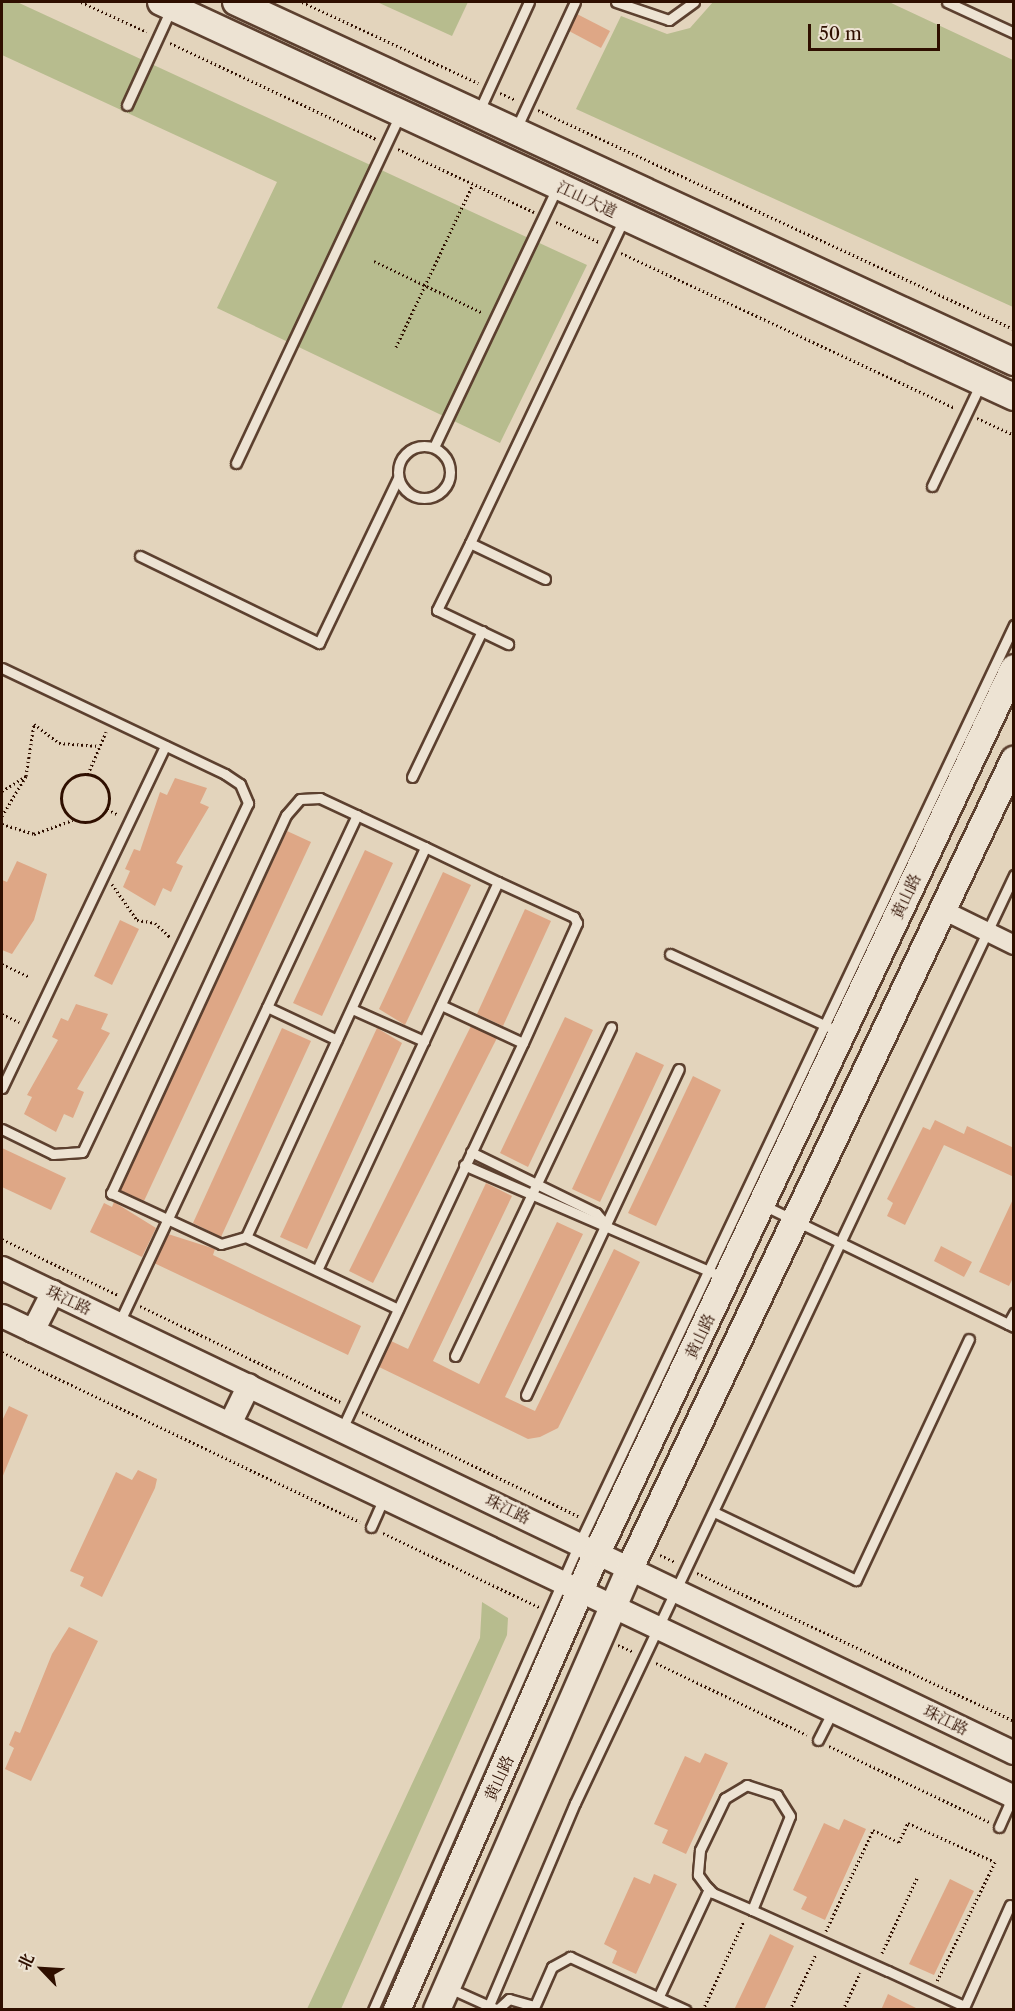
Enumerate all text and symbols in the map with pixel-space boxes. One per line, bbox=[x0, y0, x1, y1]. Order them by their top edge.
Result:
scale bar bbox=[811, 12, 943, 50]
text: 50 m bbox=[819, 23, 862, 45]
street label: 江山大道 bbox=[554, 177, 620, 221]
street label: 黄山路 bbox=[887, 870, 925, 922]
street label: 珠江路 bbox=[43, 1281, 95, 1319]
street label: 黄山路 bbox=[681, 1310, 719, 1362]
street label: 珠江路 bbox=[482, 1490, 534, 1528]
street label: 珠江路 bbox=[920, 1701, 972, 1739]
street label: 黄山路 bbox=[480, 1752, 518, 1804]
north arrow bbox=[12, 1939, 72, 1999]
text: 北 bbox=[13, 1950, 38, 1973]

